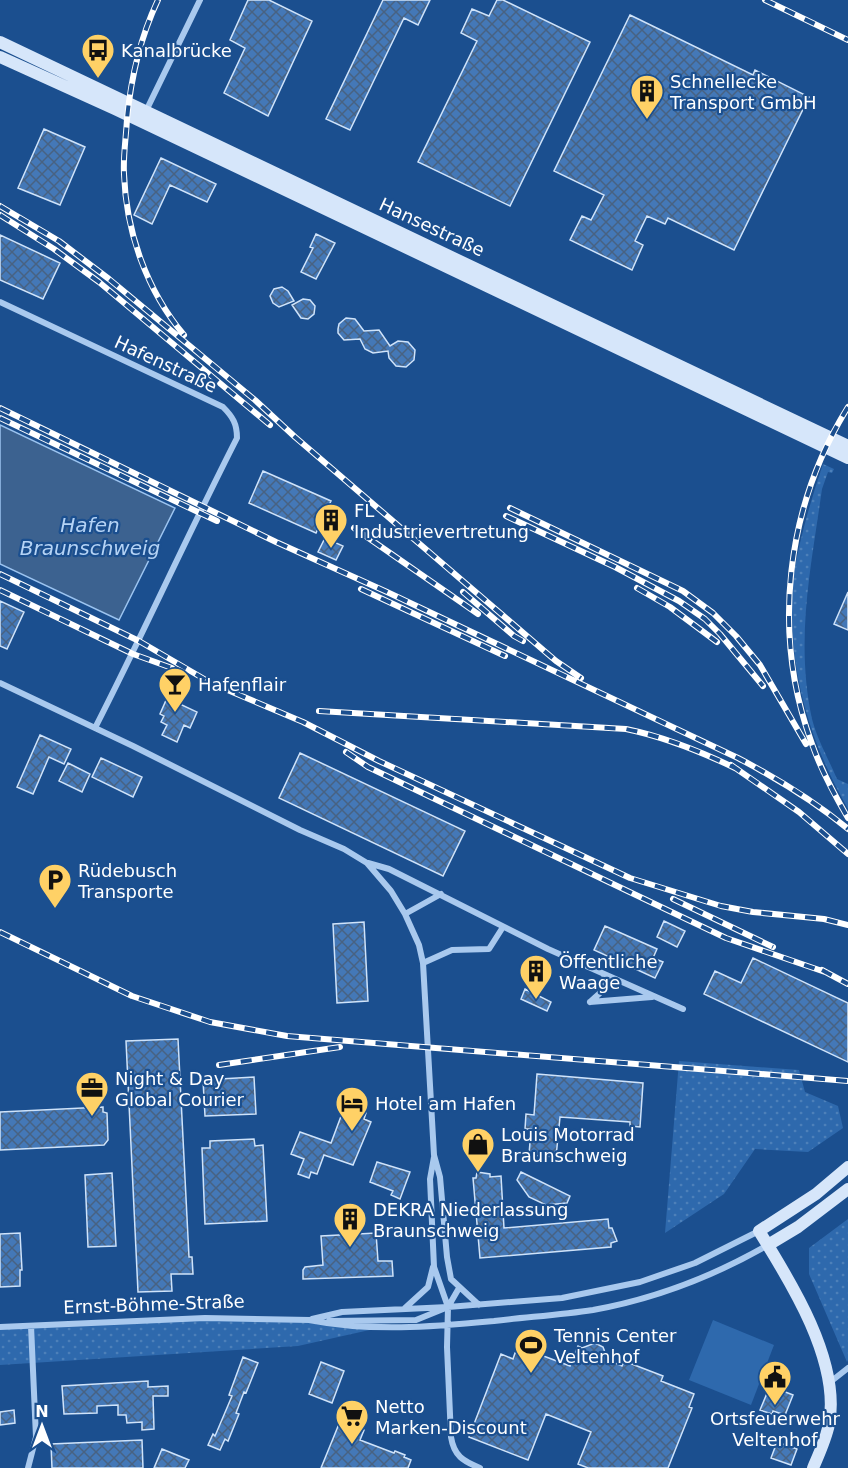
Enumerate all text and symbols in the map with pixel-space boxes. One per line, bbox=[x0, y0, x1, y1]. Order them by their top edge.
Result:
bus stop icon: Kanalbrücke bbox=[80, 32, 116, 79]
place label: Kanalbrücke bbox=[121, 40, 232, 61]
place label: Schnellecke Transport GmbH bbox=[669, 71, 817, 113]
building icon: Schnellecke Transport GmbH bbox=[629, 73, 665, 120]
street label: Hansestraße bbox=[376, 193, 488, 261]
street label: Hafenstraße bbox=[111, 331, 221, 397]
place label: FL Industrievertretung bbox=[354, 500, 529, 542]
building icon: FL Industrievertretung bbox=[313, 502, 349, 549]
water label: Hafen Braunschweig bbox=[20, 513, 160, 560]
bar icon: Hafenflair bbox=[157, 666, 193, 713]
place label: Hafenflair bbox=[198, 674, 287, 695]
place label: Rüdebusch Transporte bbox=[77, 860, 177, 902]
parking icon: Rüdebusch Transporte bbox=[37, 862, 73, 909]
place label: Öffentliche Waage bbox=[559, 951, 658, 993]
building icon: Öffentliche Waage bbox=[518, 953, 554, 1000]
place label: Night & Day Global Courier bbox=[115, 1068, 245, 1110]
office icon: Night & Day Global Courier bbox=[74, 1070, 110, 1117]
hotel icon: Hotel am Hafen bbox=[334, 1085, 370, 1132]
place label: Hotel am Hafen bbox=[375, 1093, 516, 1114]
place label: Louis Motorrad Braunschweig bbox=[501, 1124, 635, 1166]
shop icon: Louis Motorrad Braunschweig bbox=[460, 1126, 496, 1173]
place label: DEKRA Niederlassung Braunschweig bbox=[373, 1199, 568, 1241]
building icon: DEKRA Niederlassung Braunschweig bbox=[332, 1201, 368, 1248]
street label: Ernst-Böhme-Straße bbox=[63, 1290, 245, 1318]
place label: Tennis Center Veltenhof bbox=[553, 1325, 677, 1367]
sports icon: Tennis Center Veltenhof bbox=[513, 1327, 549, 1374]
public building icon: Ortsfeuerwehr Veltenhof bbox=[757, 1359, 793, 1406]
north arrow bbox=[12, 1396, 72, 1456]
place label: Netto Marken-Discount bbox=[375, 1396, 527, 1438]
supermarket icon: Netto Marken-Discount bbox=[334, 1398, 370, 1445]
text: N bbox=[35, 1402, 49, 1421]
place label: Ortsfeuerwehr Veltenhof bbox=[710, 1408, 841, 1450]

